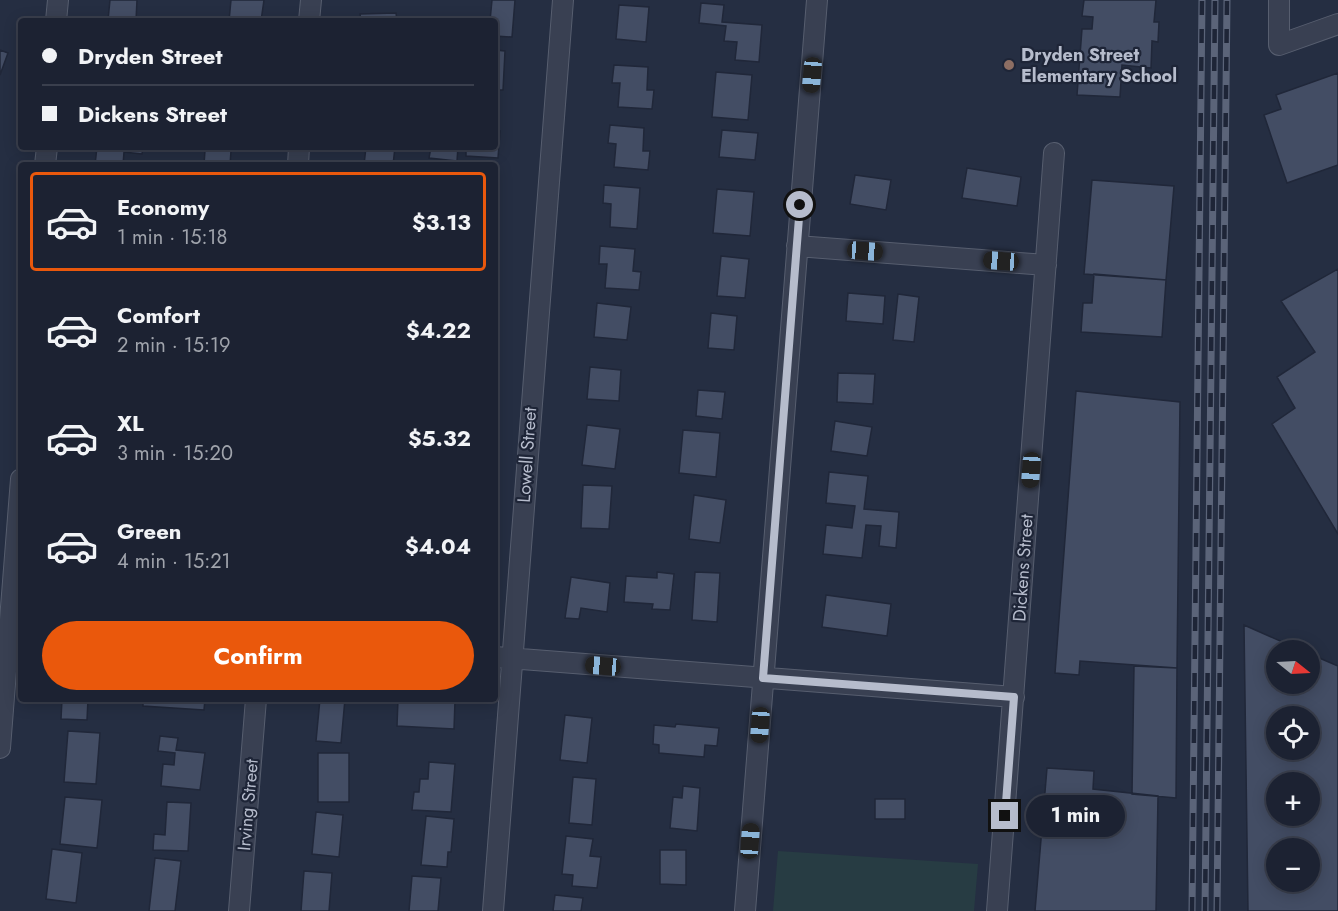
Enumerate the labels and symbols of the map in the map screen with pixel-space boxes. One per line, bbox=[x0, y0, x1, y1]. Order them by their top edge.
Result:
place label: Dryden Street Elementary School bbox=[1021, 42, 1177, 89]
car bbox=[801, 56, 823, 94]
marker: Dryden Street Elementary School bbox=[1002, 58, 1016, 72]
route start bbox=[786, 191, 813, 218]
car bbox=[846, 241, 884, 261]
car bbox=[982, 251, 1020, 271]
street label: Lowell Street bbox=[511, 406, 543, 504]
car bbox=[1021, 451, 1041, 489]
street label: Dickens Street bbox=[1006, 513, 1040, 623]
north arrow bbox=[1266, 640, 1320, 694]
car bbox=[584, 655, 622, 677]
car bbox=[750, 706, 770, 744]
street label: Irving Street bbox=[231, 757, 265, 852]
callout: 1 min bbox=[1026, 795, 1125, 837]
route end bbox=[991, 802, 1018, 829]
car bbox=[740, 822, 760, 860]

